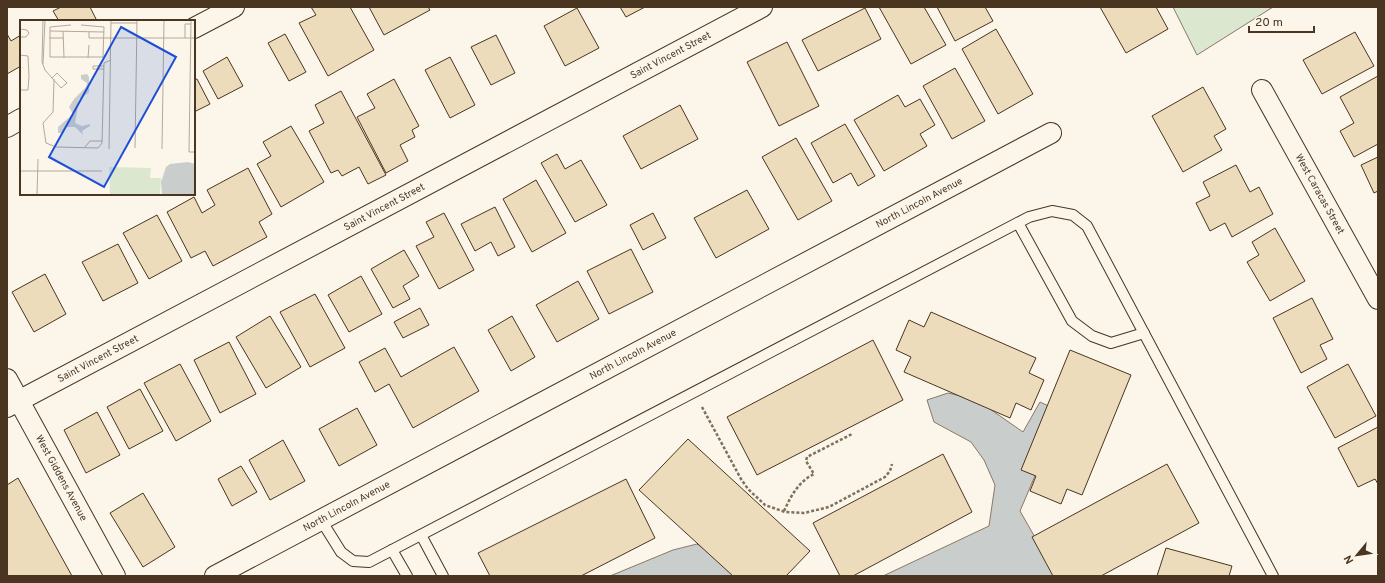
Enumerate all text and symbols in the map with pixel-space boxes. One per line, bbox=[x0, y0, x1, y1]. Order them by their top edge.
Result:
scale bar bbox=[1249, 8, 1314, 34]
text: 20 m bbox=[1255, 15, 1283, 31]
inset map bbox=[20, 20, 195, 195]
street label: Saint Vincent Street bbox=[628, 29, 713, 82]
street label: West Caracas Street bbox=[1292, 152, 1347, 237]
street label: North Lincoln Avenue bbox=[874, 174, 965, 231]
street label: Saint Vincent Street bbox=[342, 180, 427, 234]
street label: North Lincoln Avenue bbox=[587, 326, 679, 383]
street label: Saint Vincent Street bbox=[55, 332, 141, 386]
street label: West Giddens Avenue bbox=[33, 433, 90, 523]
street label: North Lincoln Avenue bbox=[301, 478, 392, 535]
north arrow bbox=[1337, 535, 1377, 575]
text: N bbox=[1341, 553, 1357, 566]

